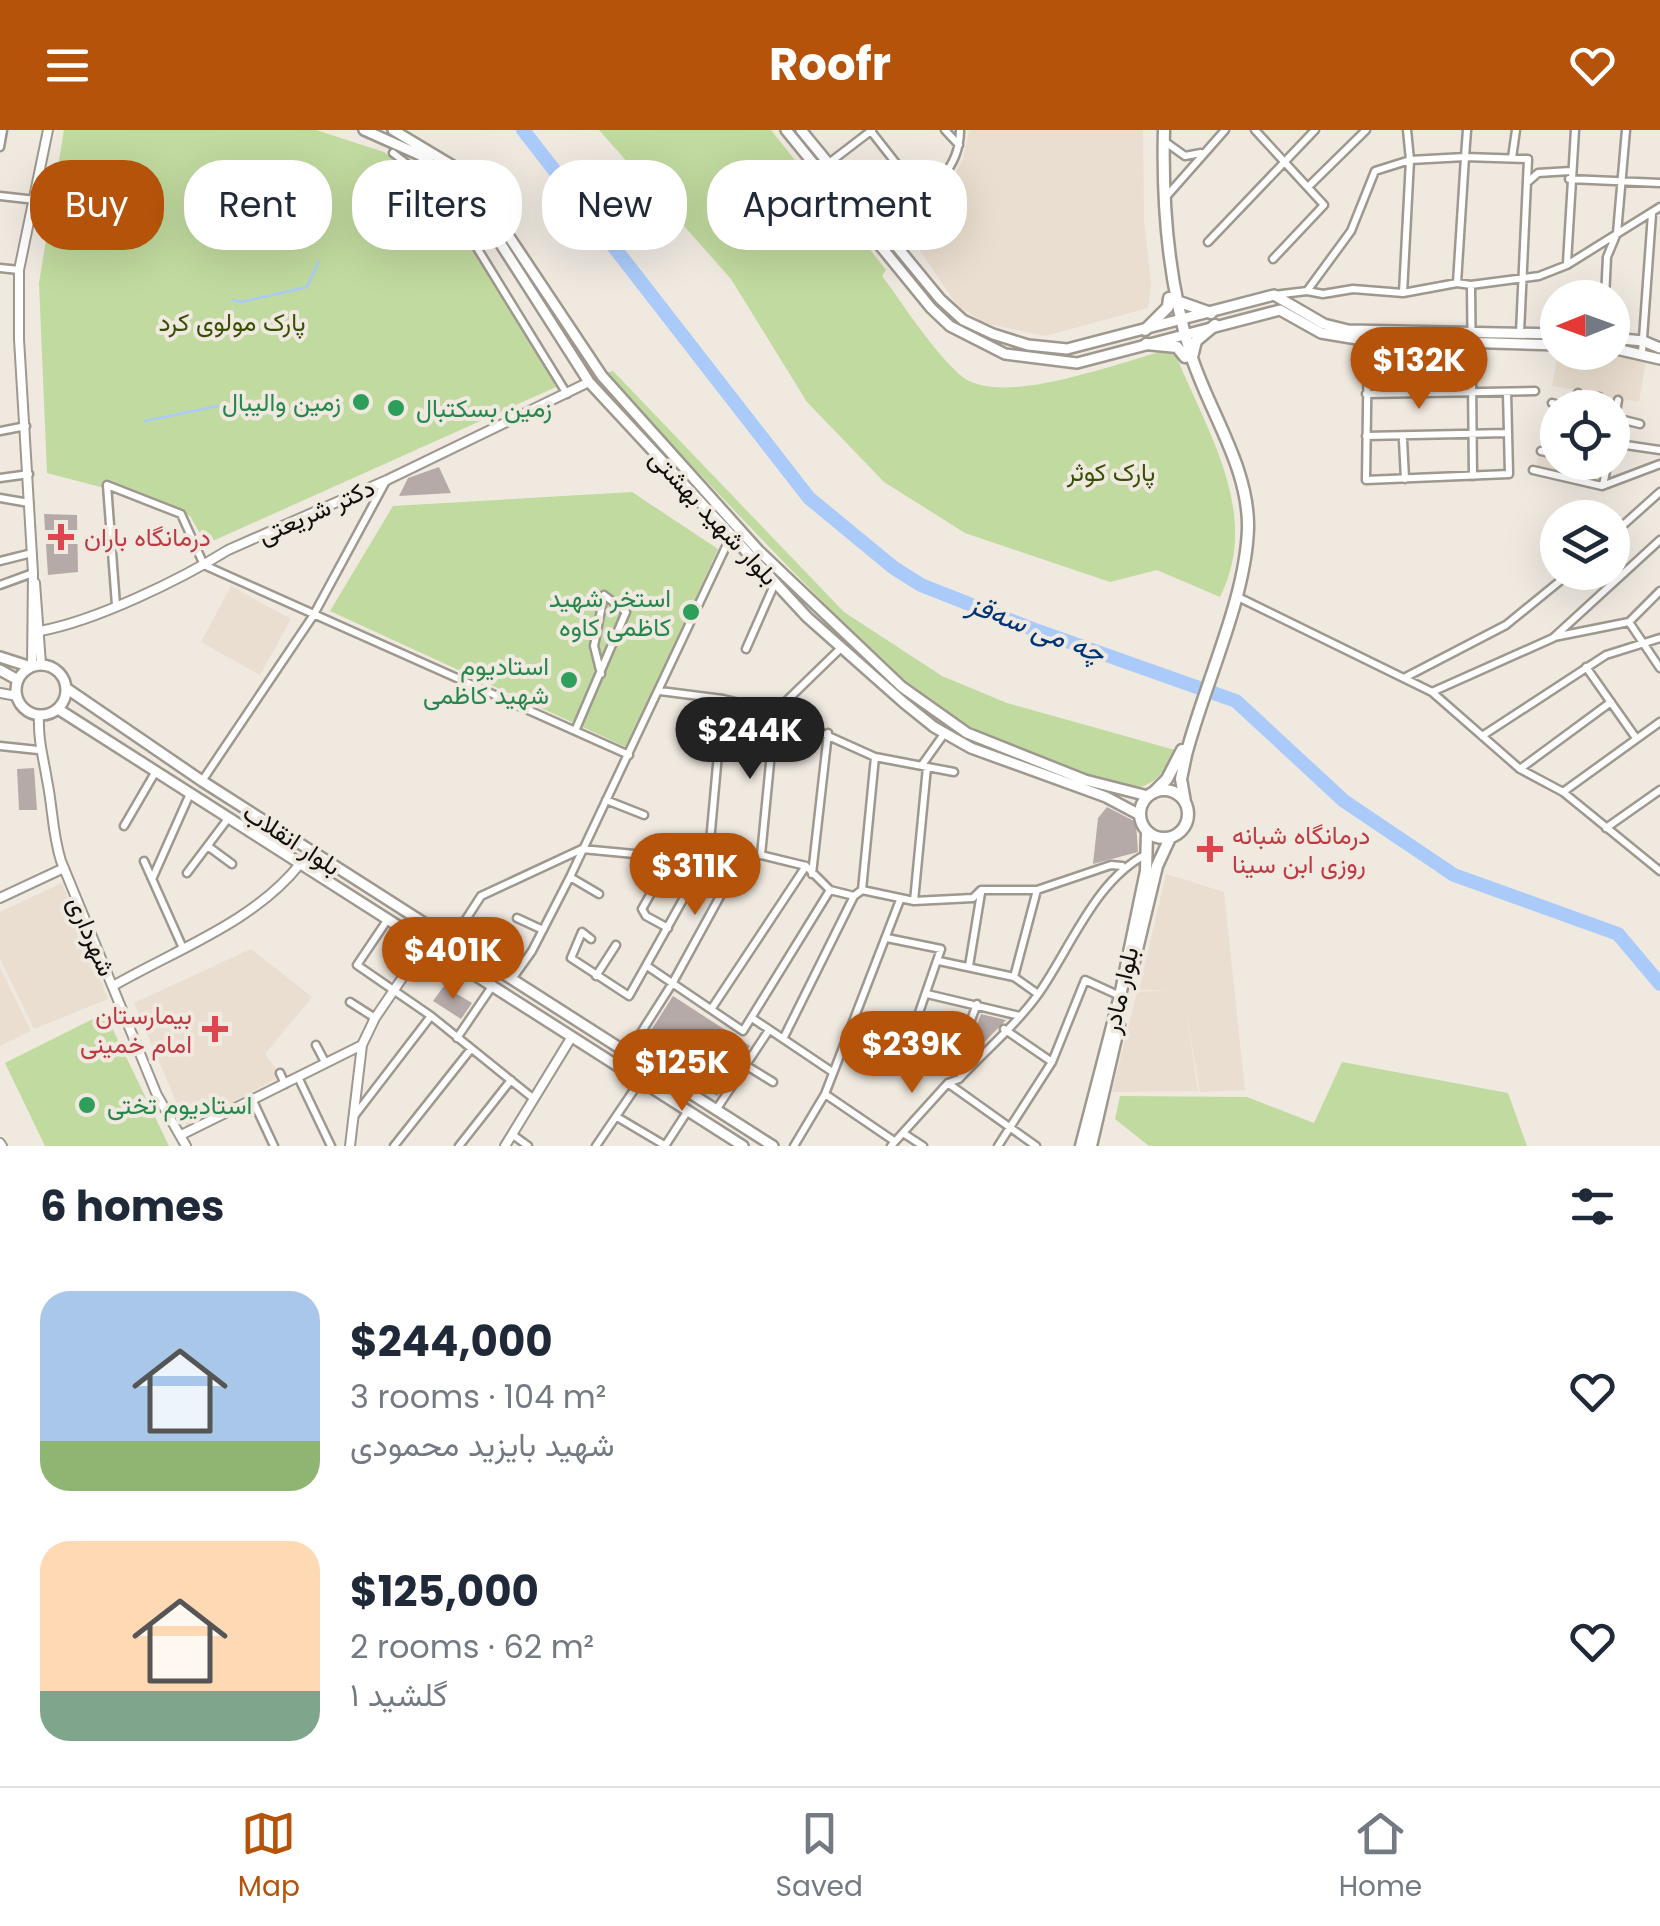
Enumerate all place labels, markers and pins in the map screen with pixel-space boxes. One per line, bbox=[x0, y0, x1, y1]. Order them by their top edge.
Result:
pin: $132K bbox=[1349, 327, 1489, 412]
place label: زمین والیبال bbox=[222, 385, 341, 420]
marker: زمین والیبال bbox=[350, 391, 372, 413]
place label: زمین بسکتبال bbox=[416, 391, 552, 426]
marker: زمین بسکتبال bbox=[385, 397, 407, 419]
place label: درمانگاه باران bbox=[84, 520, 211, 555]
marker: درمانگاه باران bbox=[48, 524, 74, 550]
place label: استخر شهید کاظمی کاوه bbox=[549, 581, 671, 645]
marker: استخر شهید کاظمی کاوه bbox=[680, 601, 702, 623]
place label: استادیوم شهید کاظمی bbox=[423, 649, 549, 713]
marker: استادیوم شهید کاظمی bbox=[558, 669, 580, 691]
pin: $244K bbox=[680, 697, 820, 782]
place label: درمانگاه شبانه روزی ابن سینا bbox=[1232, 818, 1370, 882]
pin: $311K bbox=[625, 833, 765, 918]
marker: درمانگاه شبانه روزی ابن سینا bbox=[1197, 836, 1223, 862]
pin: $401K bbox=[383, 917, 523, 1002]
place label: بیمارستان امام خمینی bbox=[80, 998, 192, 1062]
pin: $239K bbox=[842, 1011, 982, 1096]
marker: بیمارستان امام خمینی bbox=[202, 1016, 228, 1042]
pin: $125K bbox=[612, 1029, 752, 1114]
place label: استادیوم تختی bbox=[107, 1088, 252, 1123]
marker: استادیوم تختی bbox=[76, 1094, 98, 1116]

